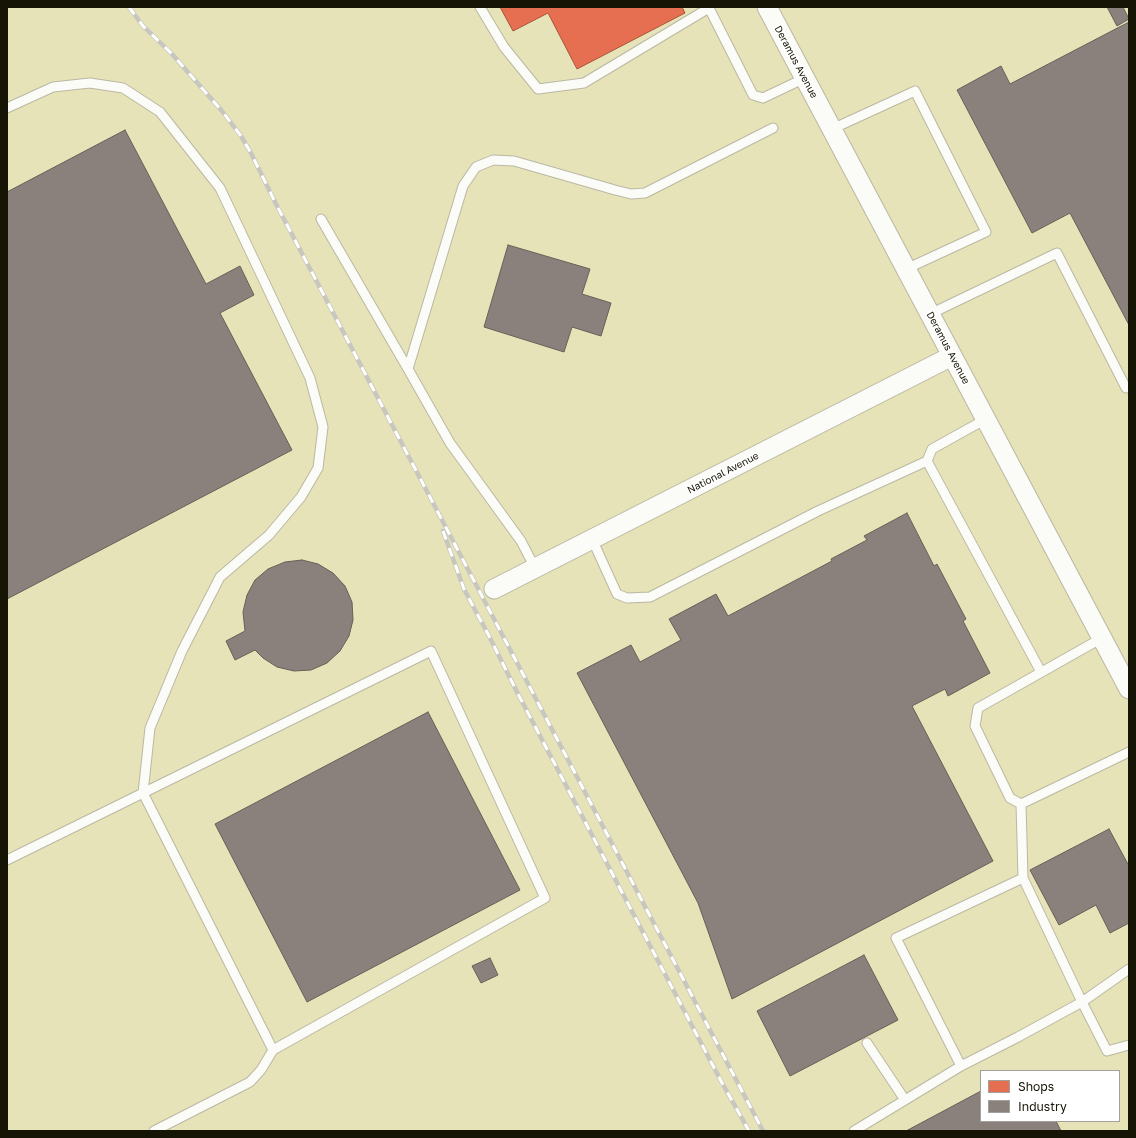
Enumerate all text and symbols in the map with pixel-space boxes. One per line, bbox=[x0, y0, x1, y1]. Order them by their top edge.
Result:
street label: Deramus Avenue bbox=[772, 24, 820, 100]
street label: Deramus Avenue bbox=[924, 310, 972, 386]
street label: National Avenue bbox=[685, 450, 761, 496]
legend bbox=[980, 1070, 1120, 1122]
text: Shops bbox=[1018, 1079, 1054, 1094]
text: Industry bbox=[1018, 1099, 1067, 1114]

